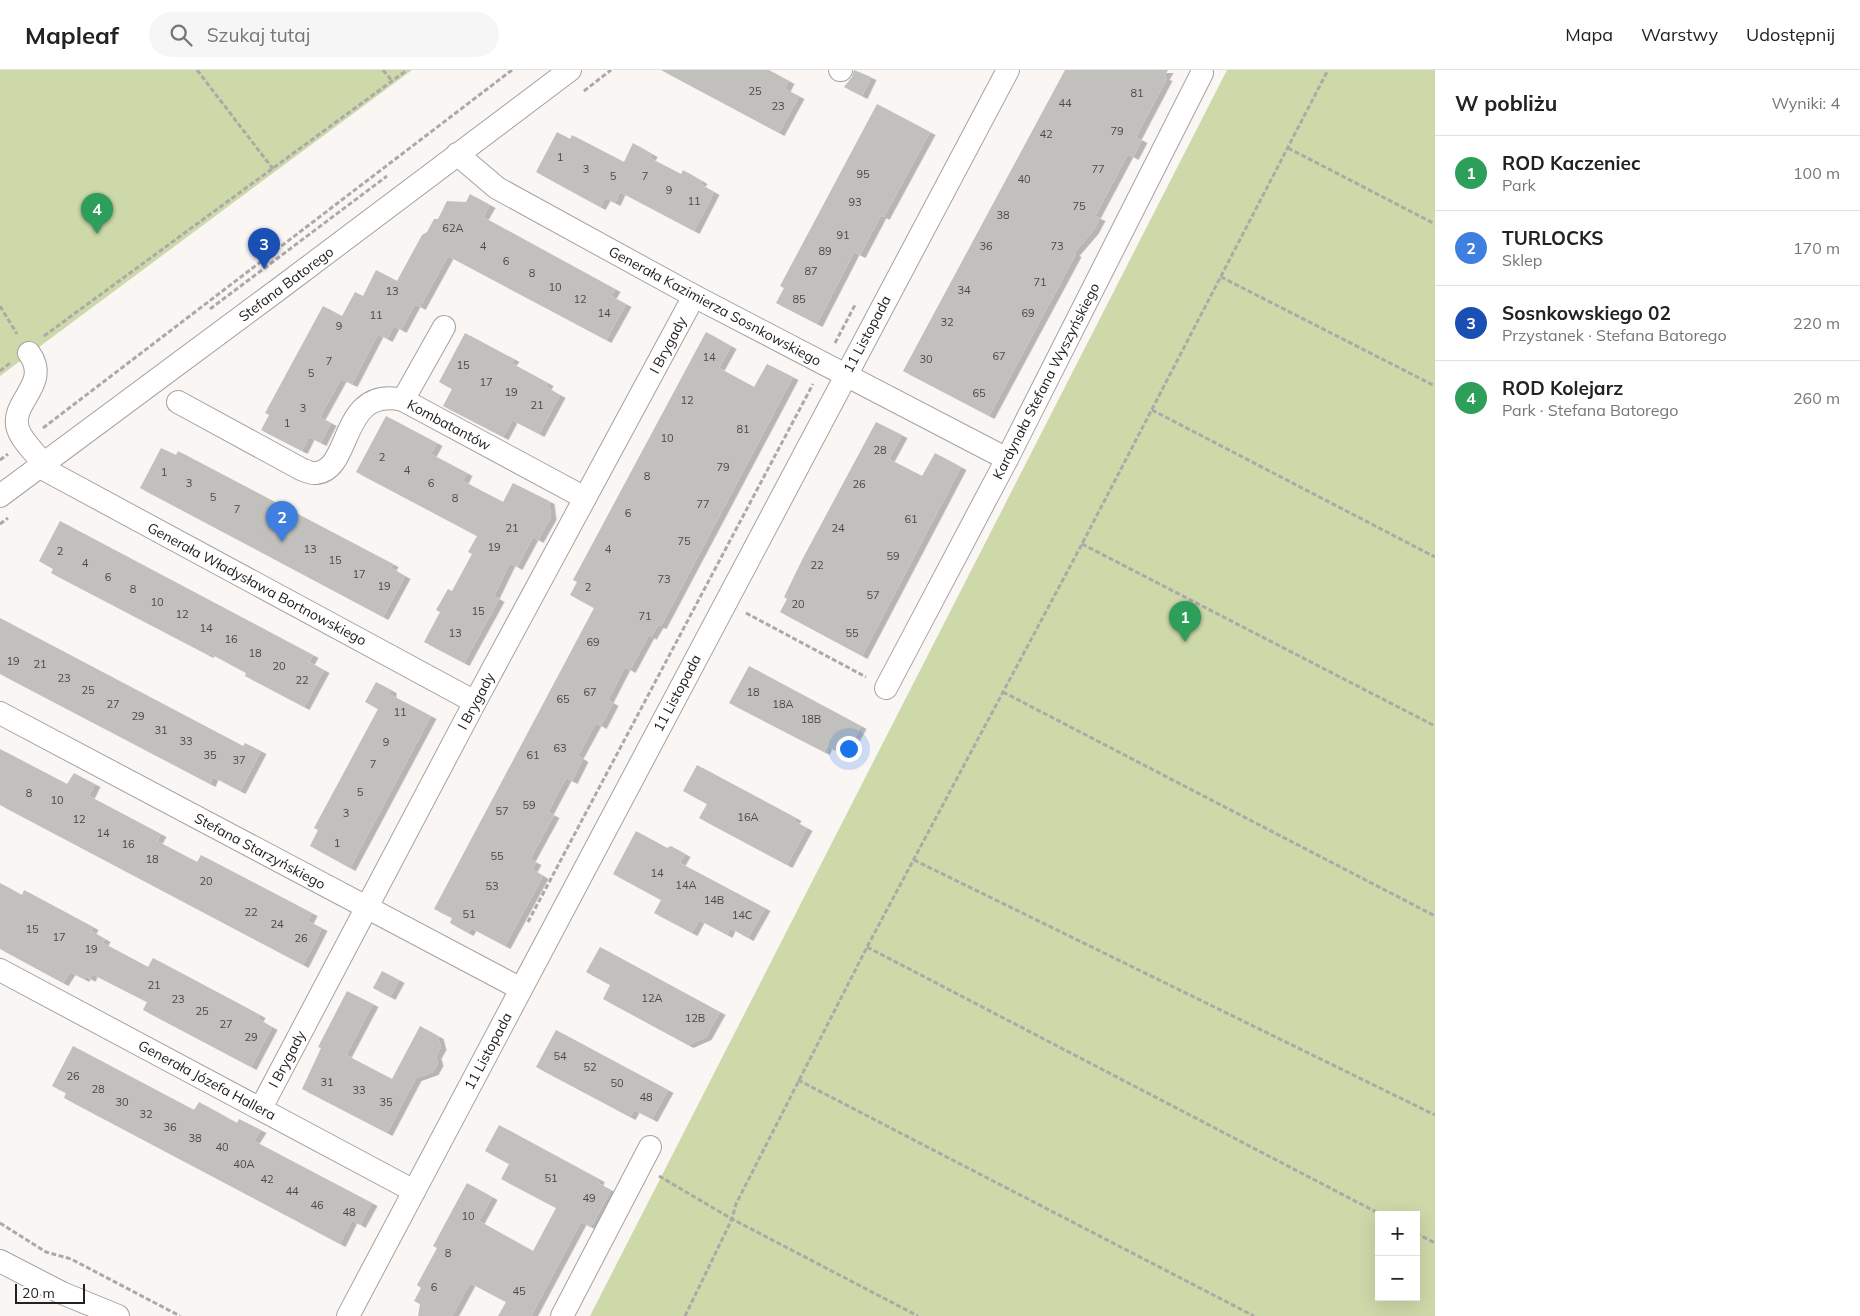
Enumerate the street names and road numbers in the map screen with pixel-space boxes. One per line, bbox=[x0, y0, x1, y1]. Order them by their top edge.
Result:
street label: Stefana Batorego bbox=[235, 242, 337, 326]
street label: Generała Kazimierza Sosnkowskiego bbox=[606, 242, 824, 370]
street label: Kardynała Stefana Wyszyńskiego bbox=[988, 280, 1104, 482]
street label: 11 Listopada bbox=[839, 292, 895, 376]
street label: I Brygady bbox=[645, 313, 691, 377]
street label: Kombatantów bbox=[404, 395, 494, 455]
street label: Generała Władysława Bortnowskiego bbox=[144, 518, 370, 650]
street label: 11 Listopada bbox=[649, 651, 705, 735]
street label: I Brygady bbox=[453, 669, 499, 733]
street label: Stefana Starzyńskiego bbox=[191, 809, 329, 893]
street label: 11 Listopada bbox=[460, 1009, 516, 1093]
street label: I Brygady bbox=[264, 1027, 310, 1091]
street label: Generała Józefa Hallera bbox=[135, 1036, 279, 1124]

